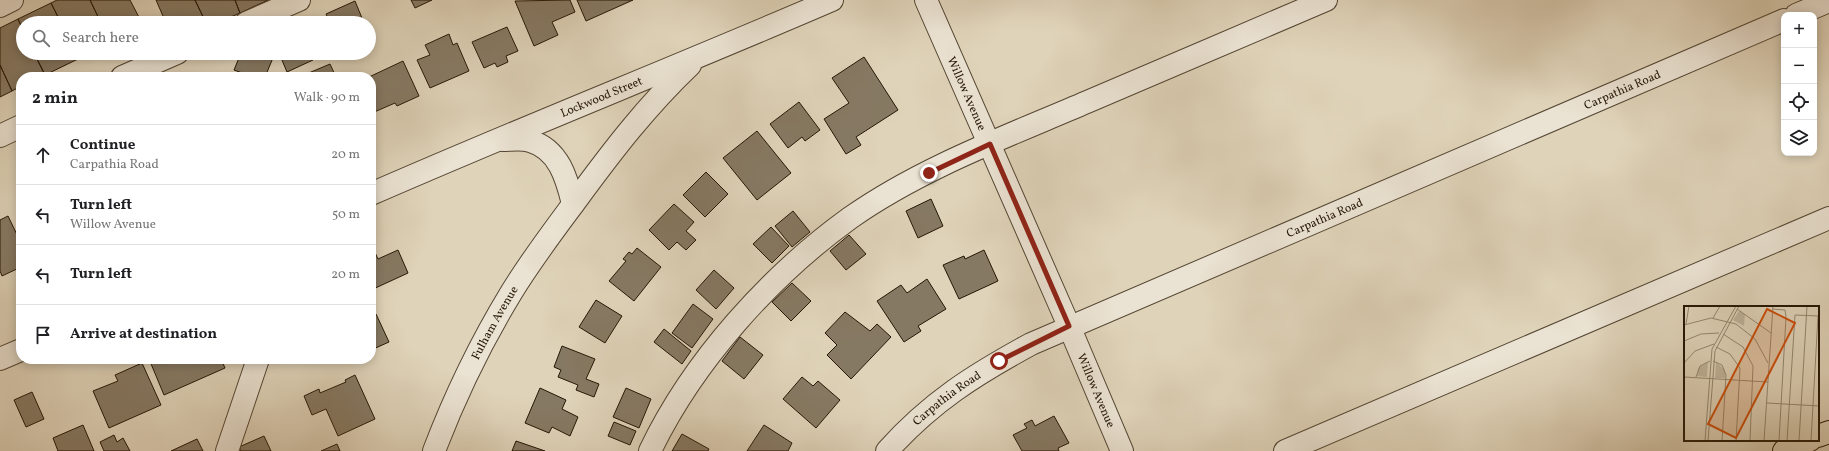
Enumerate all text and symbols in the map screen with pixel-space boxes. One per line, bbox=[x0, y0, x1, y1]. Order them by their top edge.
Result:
map controls bbox=[1781, 12, 1817, 156]
button: + bbox=[1781, 12, 1817, 48]
search box bbox=[16, 16, 376, 60]
icon: search bbox=[30, 27, 52, 49]
text: Search here bbox=[62, 28, 139, 49]
button: − bbox=[1781, 48, 1817, 84]
street label: Willow Avenue bbox=[943, 54, 989, 134]
street label: Carpathia Road bbox=[1582, 67, 1664, 114]
street label: Lockwood Street bbox=[558, 74, 645, 122]
button: locate bbox=[1781, 84, 1817, 120]
text: 2 min bbox=[32, 87, 78, 110]
text: Walk · 90 m bbox=[294, 89, 360, 107]
button: layers bbox=[1781, 120, 1817, 156]
text: Continue bbox=[70, 135, 135, 156]
icon: ahead bbox=[32, 144, 54, 166]
text: 20 m bbox=[331, 146, 360, 164]
text: Carpathia Road bbox=[70, 156, 159, 174]
route end bbox=[920, 164, 938, 182]
text: Turn left bbox=[70, 195, 132, 216]
street label: Carpathia Road bbox=[1284, 195, 1366, 242]
icon: left bbox=[32, 204, 54, 226]
text: 50 m bbox=[332, 206, 360, 224]
text: Willow Avenue bbox=[70, 216, 156, 234]
icon: left bbox=[32, 264, 54, 286]
text: Turn left bbox=[70, 264, 132, 285]
text: 20 m bbox=[331, 266, 360, 284]
street label: Fulham Avenue bbox=[468, 283, 523, 363]
inset map bbox=[1684, 306, 1819, 441]
icon: arrive bbox=[32, 324, 54, 346]
text: Arrive at destination bbox=[70, 324, 217, 345]
street label: Willow Avenue bbox=[1073, 351, 1118, 431]
route start bbox=[990, 352, 1008, 370]
street label: Carpathia Road bbox=[910, 368, 985, 430]

